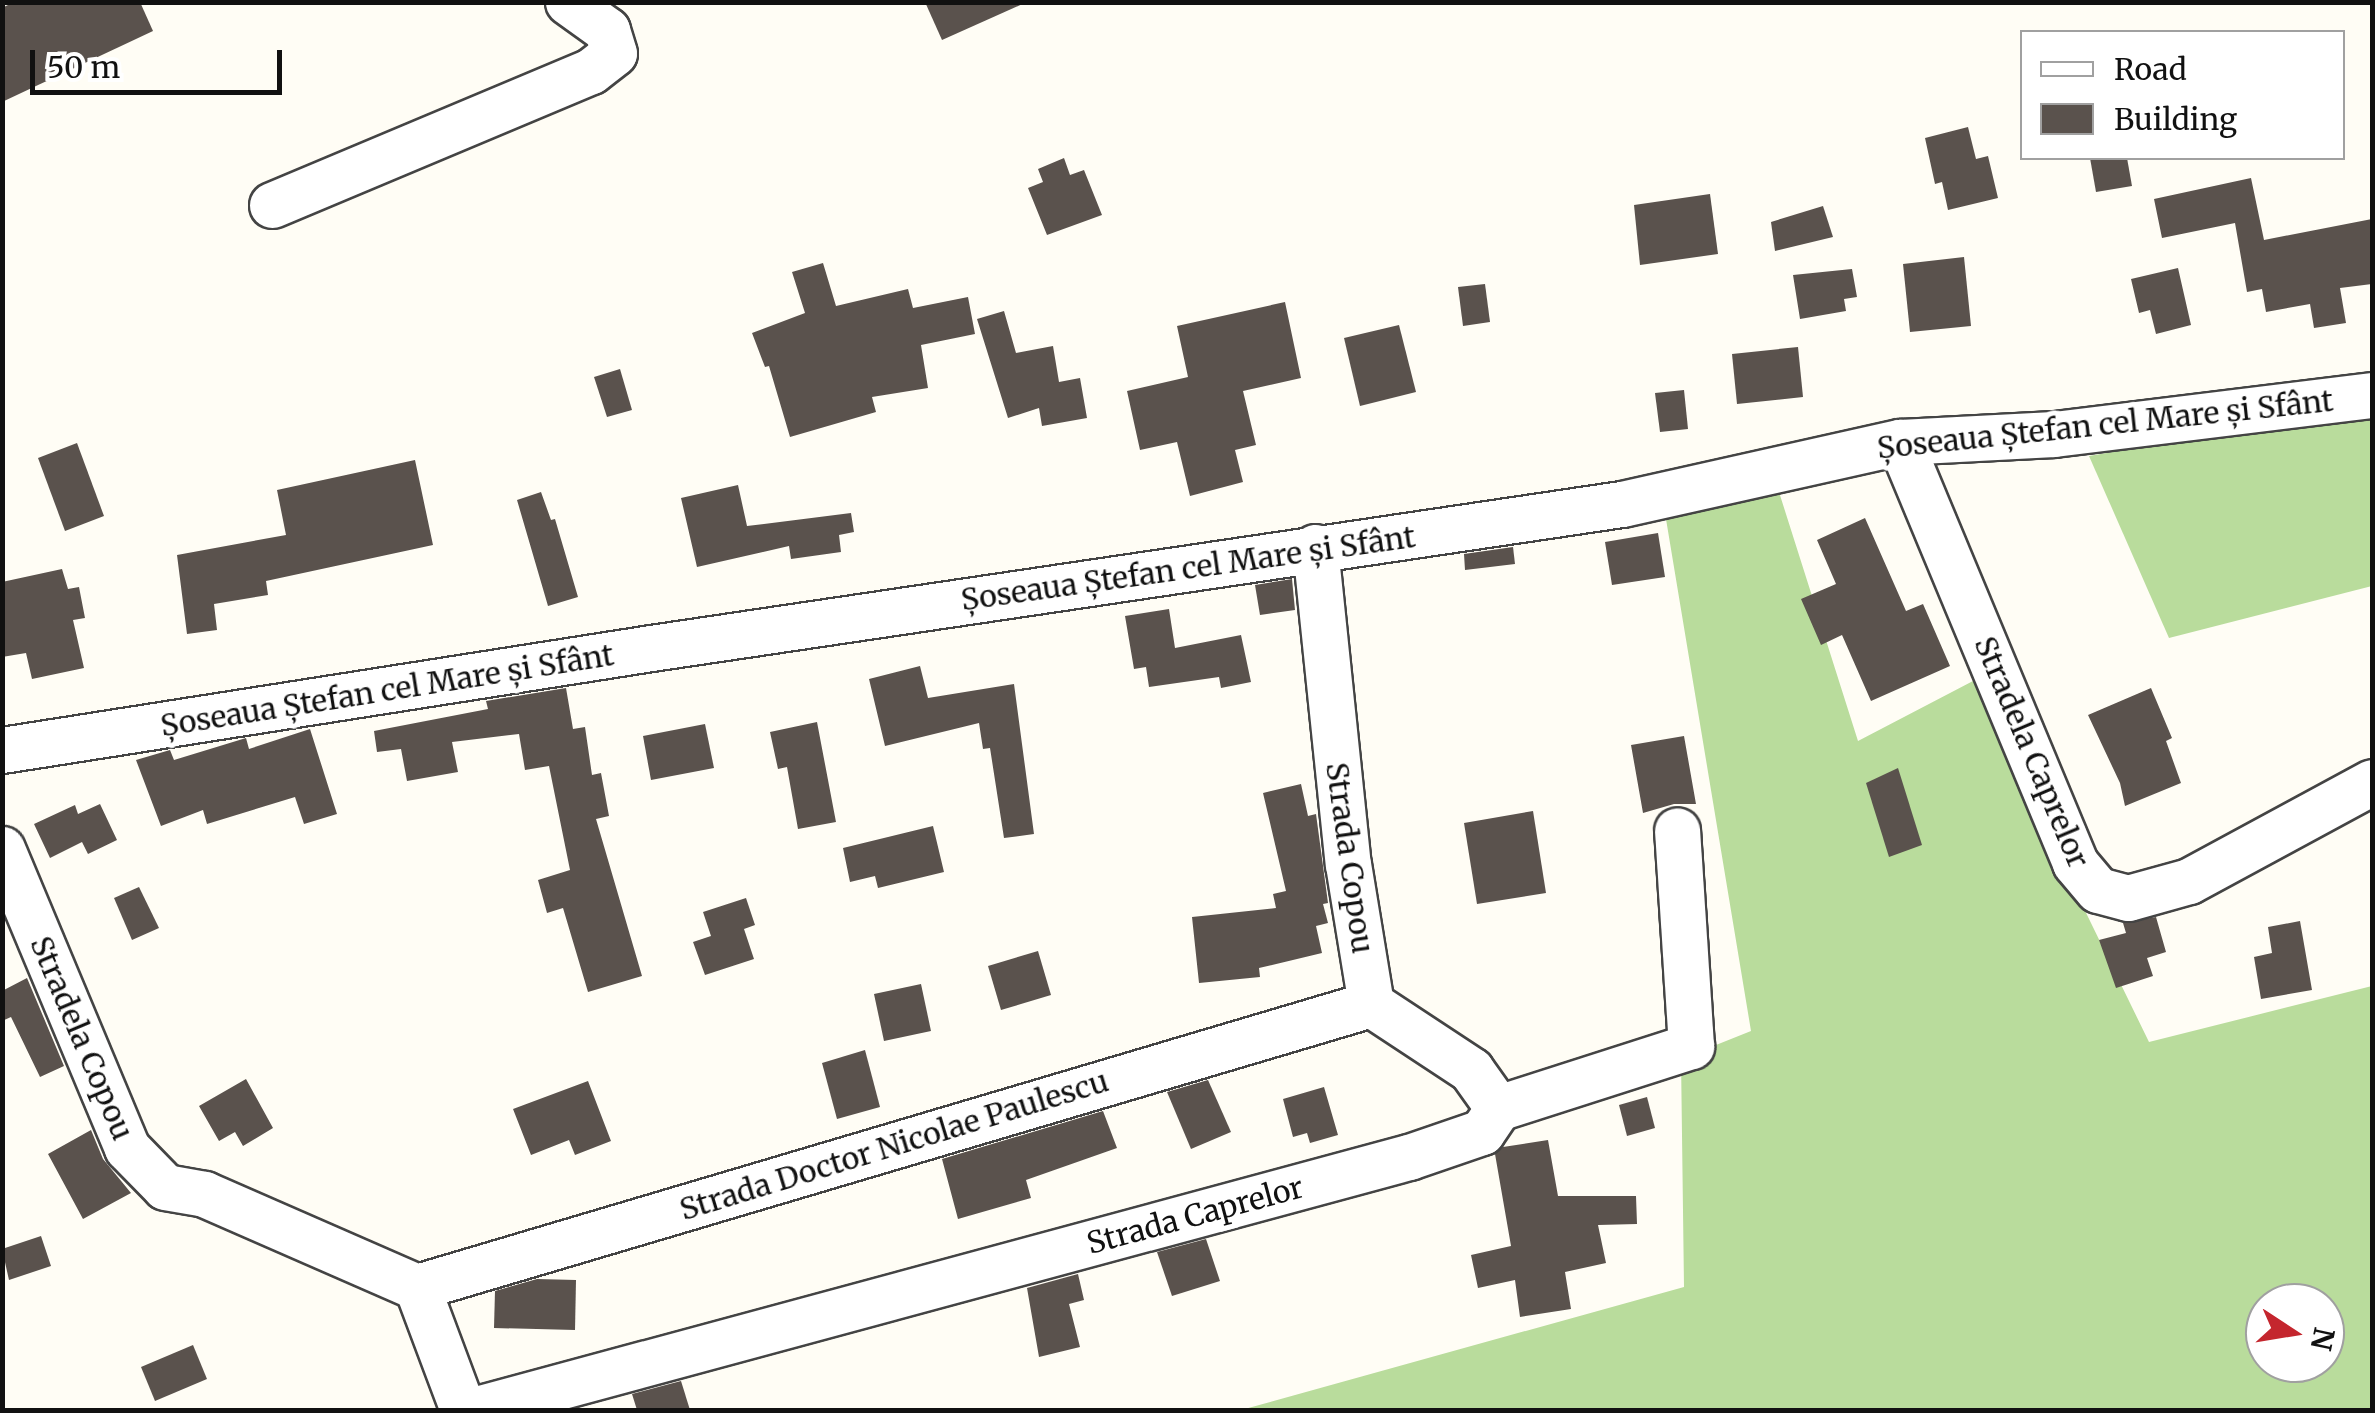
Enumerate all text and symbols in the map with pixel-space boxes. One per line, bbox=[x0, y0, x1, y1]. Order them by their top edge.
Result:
scale bar bbox=[35, 30, 288, 92]
legend bbox=[2020, 30, 2345, 160]
text: 50 m bbox=[47, 48, 120, 86]
text: Road bbox=[2114, 50, 2187, 88]
text: Building bbox=[2114, 100, 2237, 138]
street label: Șoseaua Ștefan cel Mare și Sfânt bbox=[1875, 382, 2335, 466]
street label: Șoseaua Ștefan cel Mare și Sfânt bbox=[959, 518, 1417, 618]
street label: Stradela Caprelor bbox=[1967, 631, 2097, 873]
street label: Șoseaua Ștefan cel Mare și Sfânt bbox=[158, 636, 616, 744]
street label: Strada Copou bbox=[1319, 760, 1381, 956]
street label: Stradela Copou bbox=[23, 931, 141, 1145]
street label: Strada Doctor Nicolae Paulescu bbox=[675, 1063, 1113, 1227]
street label: Strada Caprelor bbox=[1083, 1169, 1307, 1261]
north arrow bbox=[2245, 1283, 2345, 1383]
text: N bbox=[2302, 1324, 2342, 1353]

